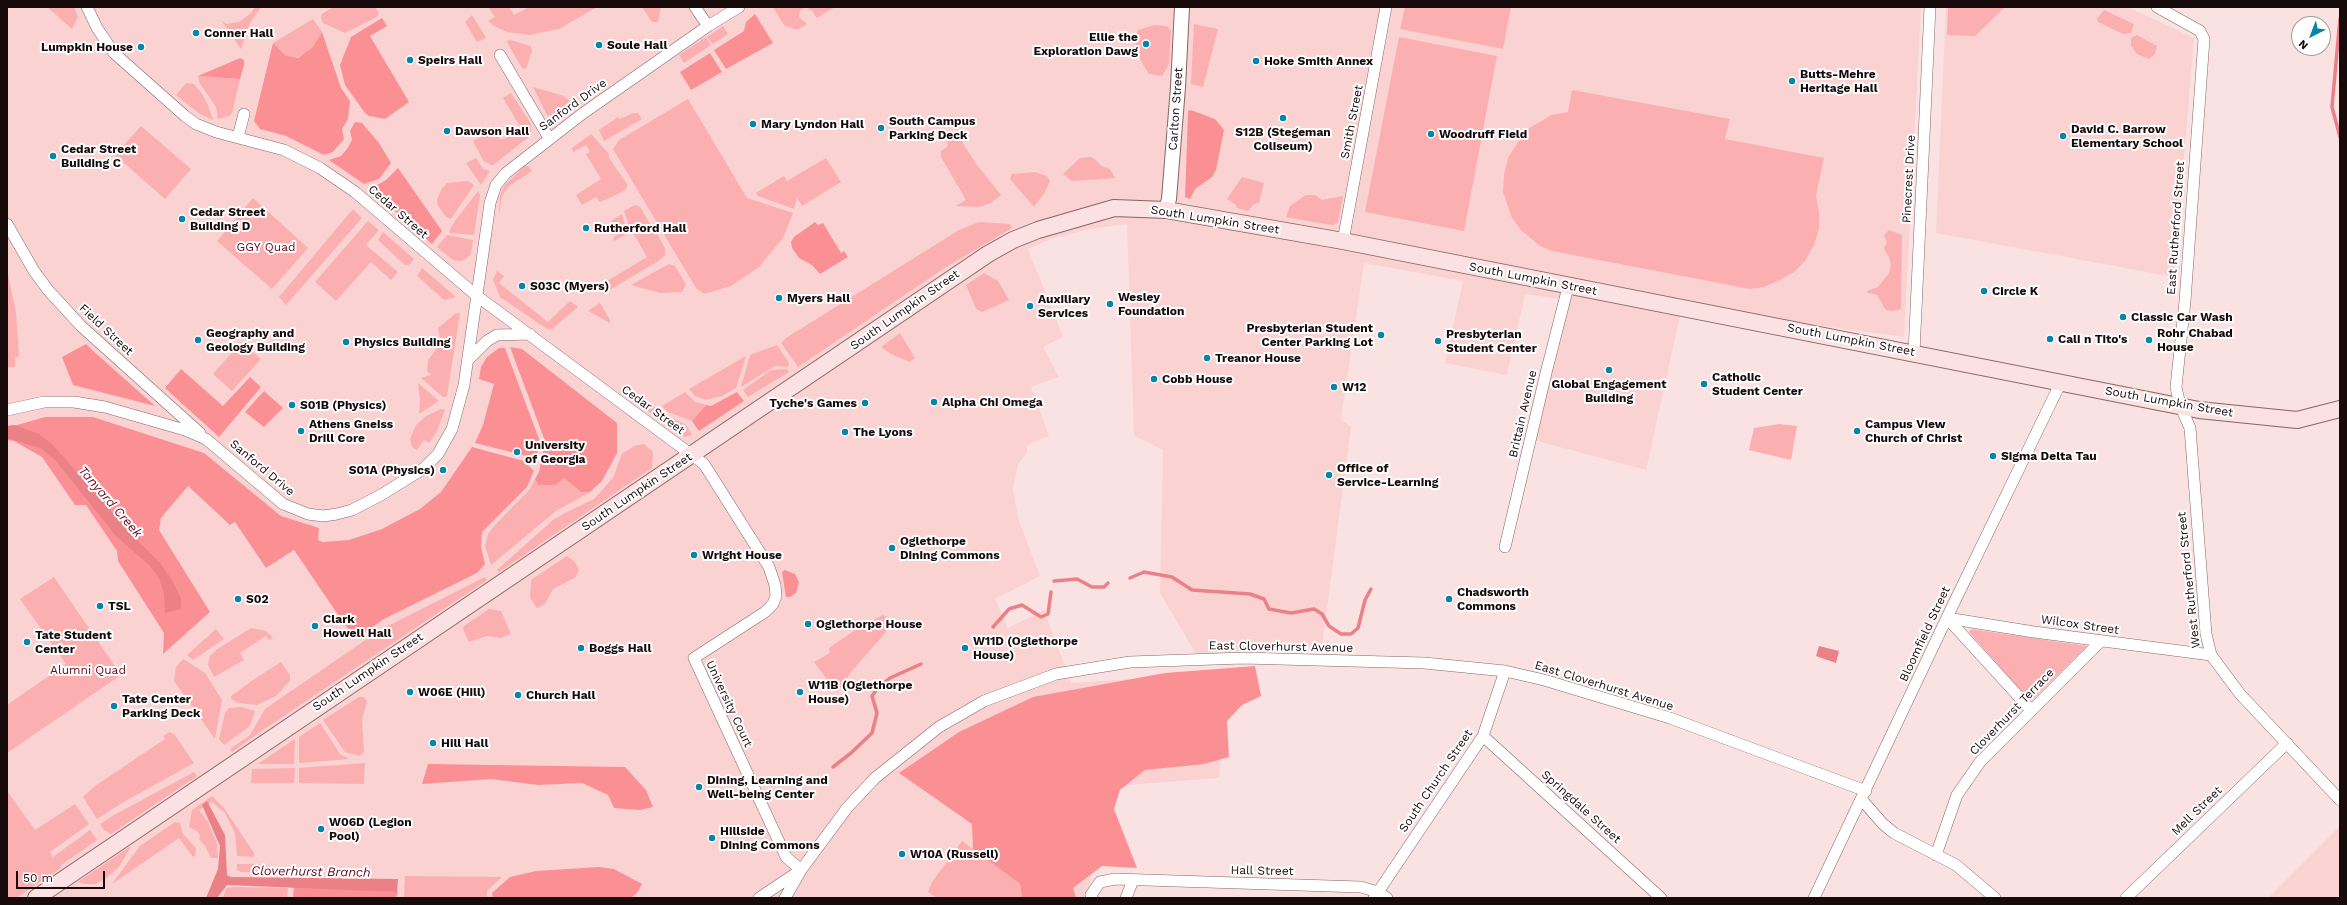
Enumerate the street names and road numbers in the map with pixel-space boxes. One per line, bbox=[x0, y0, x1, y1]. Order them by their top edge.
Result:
street label: Carlton Street bbox=[1166, 67, 1186, 151]
street label: Sanford Drive bbox=[537, 76, 609, 134]
street label: Smith Street bbox=[1338, 84, 1366, 160]
street label: Pinecrest Drive bbox=[1899, 134, 1919, 224]
street label: East Rutherford Street bbox=[2164, 161, 2188, 295]
street label: Cedar Street bbox=[365, 182, 431, 242]
street label: South Lumpkin Street bbox=[1150, 203, 1280, 237]
street label: South Lumpkin Street bbox=[1468, 260, 1598, 298]
street label: South Lumpkin Street bbox=[848, 267, 962, 353]
street label: Field Street bbox=[76, 301, 136, 359]
street label: South Lumpkin Street bbox=[1786, 321, 1916, 359]
street label: Brittain Avenue bbox=[1506, 369, 1540, 459]
street label: Cedar Street bbox=[619, 382, 687, 438]
street label: South Lumpkin Street bbox=[2104, 384, 2234, 420]
street label: Sanford Drive bbox=[227, 437, 297, 499]
street label: South Lumpkin Street bbox=[579, 450, 695, 534]
street label: West Rutherford Street bbox=[2175, 511, 2203, 649]
street label: Bloomfield Street bbox=[1897, 584, 1953, 684]
street label: Wilcox Street bbox=[2040, 612, 2120, 638]
street label: South Lumpkin Street bbox=[310, 630, 426, 714]
street label: East Cloverhurst Avenue bbox=[1209, 639, 1353, 655]
street label: University Court bbox=[703, 658, 755, 750]
street label: East Cloverhurst Avenue bbox=[1533, 658, 1675, 714]
street label: Cloverhurst Terrace bbox=[1967, 666, 2057, 758]
street label: South Church Street bbox=[1396, 727, 1476, 835]
street label: Springdale Street bbox=[1538, 767, 1624, 847]
street label: Mell Street bbox=[2169, 783, 2225, 839]
street label: Hall Street bbox=[1230, 863, 1294, 879]

